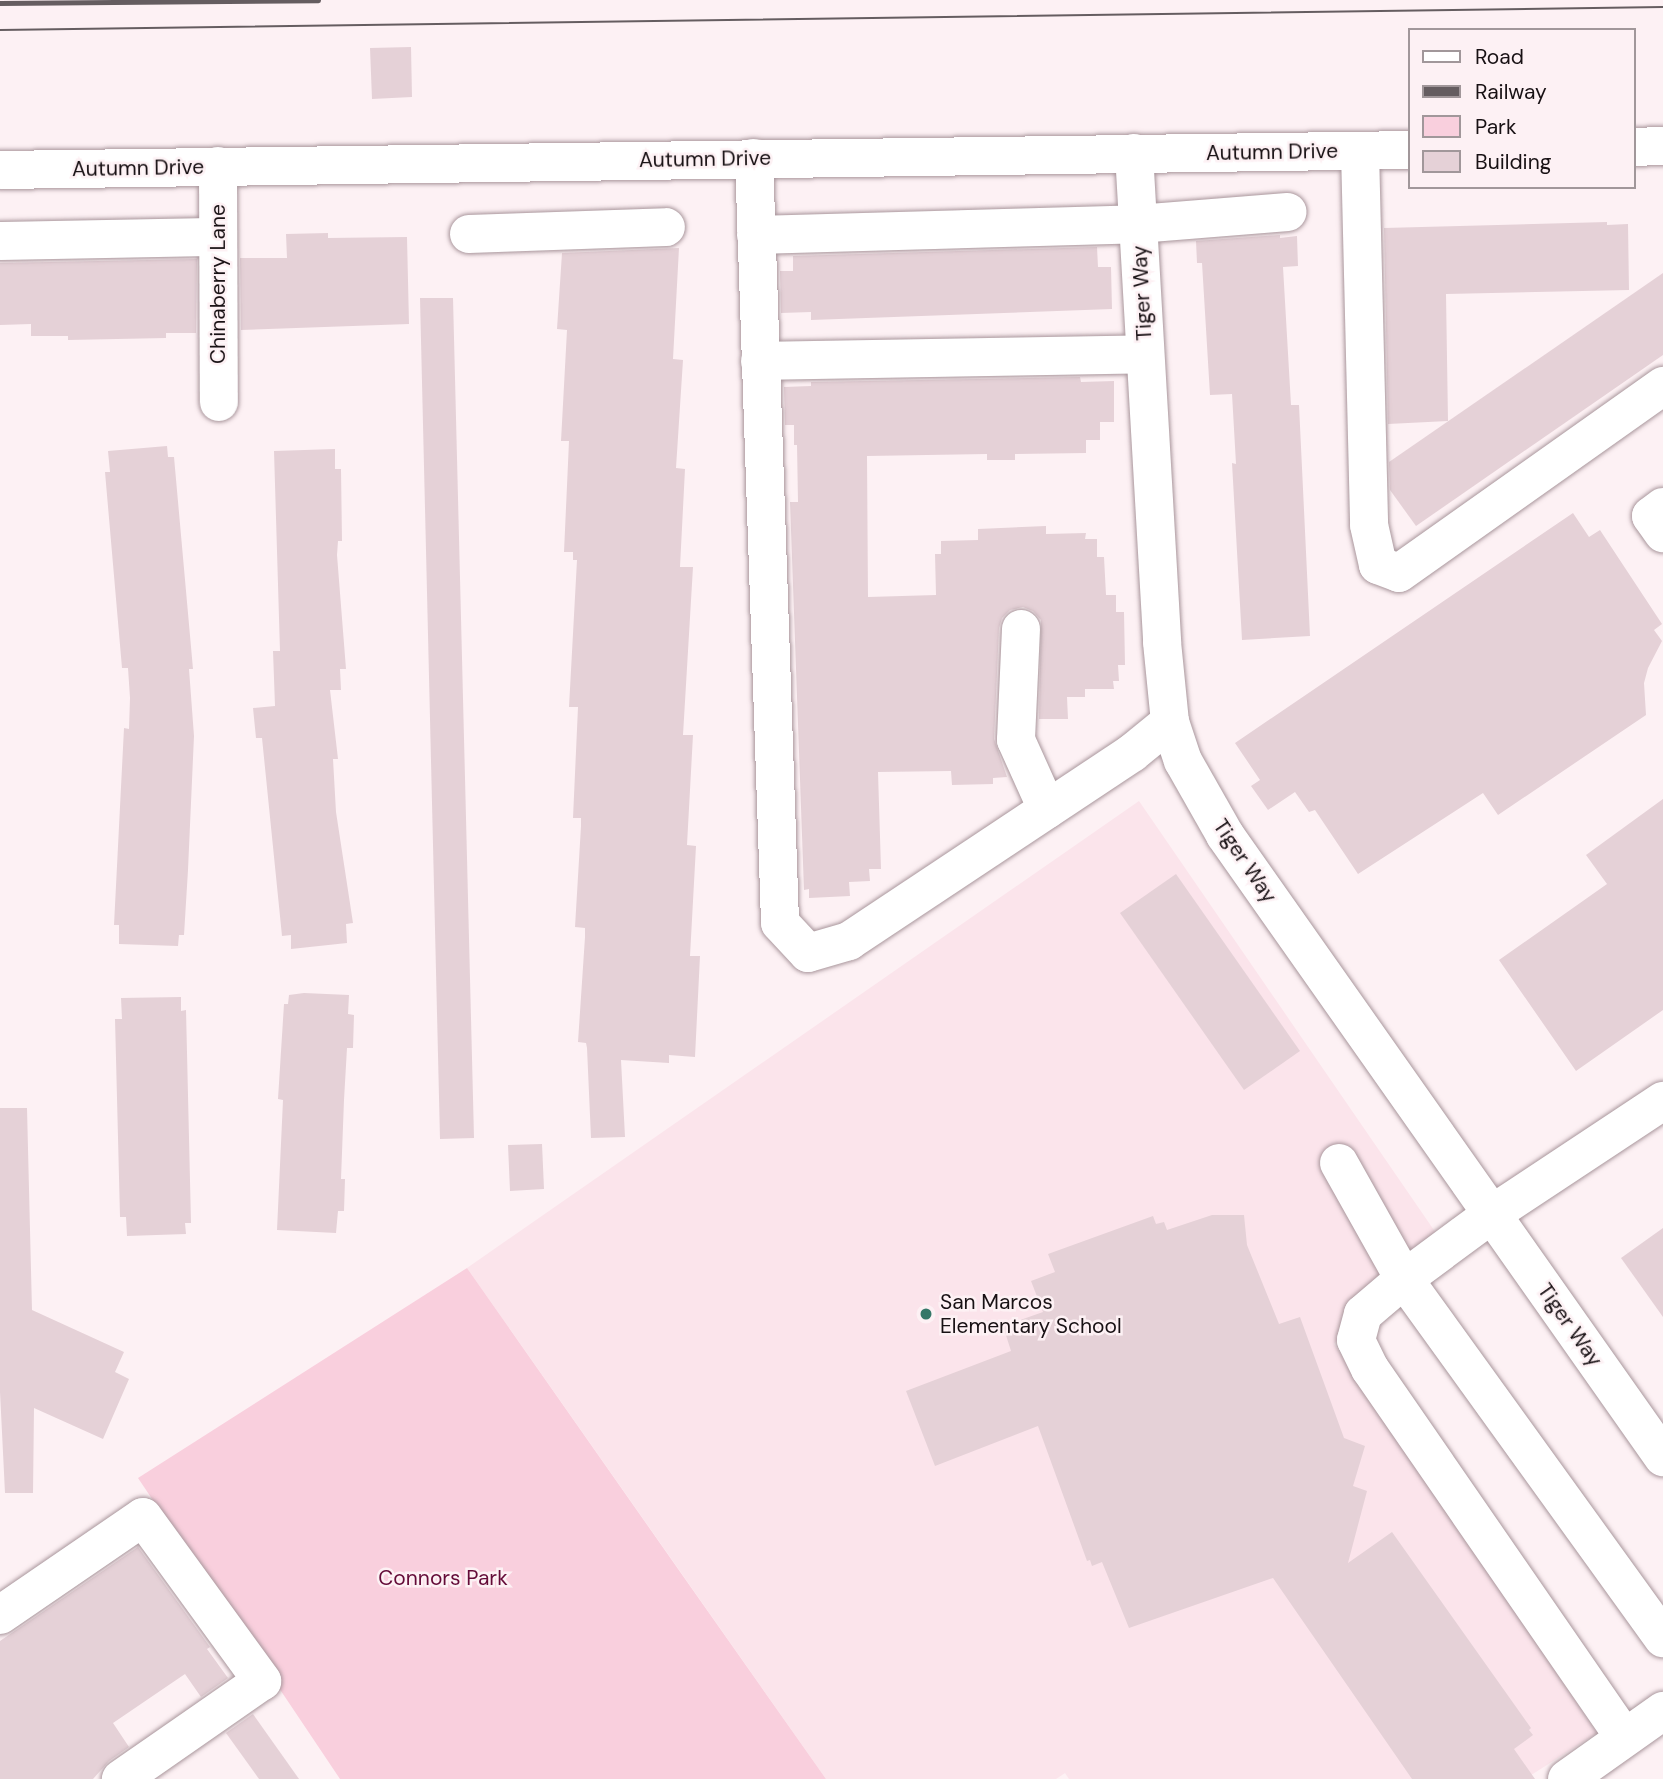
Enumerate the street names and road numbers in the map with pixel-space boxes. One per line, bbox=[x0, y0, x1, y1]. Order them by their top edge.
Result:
street label: Autumn Drive bbox=[1206, 138, 1338, 166]
street label: Autumn Drive bbox=[639, 145, 771, 173]
street label: Autumn Drive bbox=[72, 154, 204, 182]
street label: Chinaberry Lane bbox=[205, 204, 231, 364]
street label: Tiger Way bbox=[1127, 245, 1157, 341]
street label: Tiger Way bbox=[1208, 814, 1282, 908]
street label: Tiger Way bbox=[1532, 1279, 1608, 1371]

